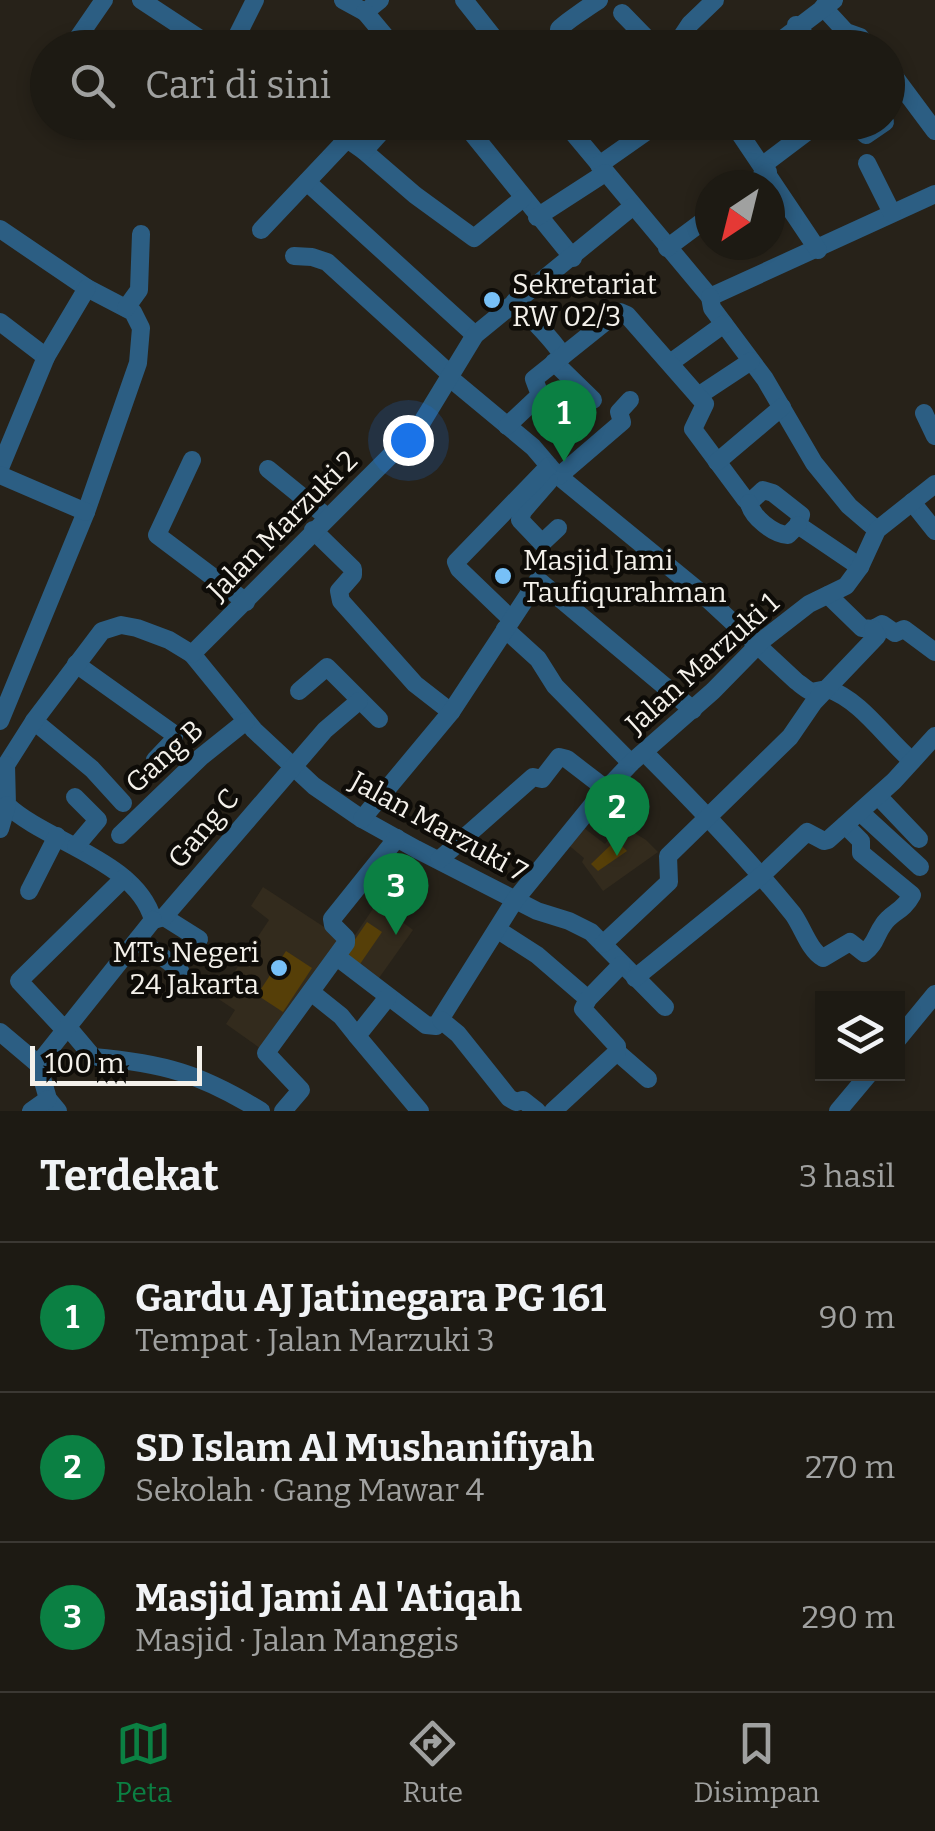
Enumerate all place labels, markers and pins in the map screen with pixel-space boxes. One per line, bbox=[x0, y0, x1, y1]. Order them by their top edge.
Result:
place label: Sekretariat RW 02/3 bbox=[512, 268, 657, 333]
marker: Sekretariat RW 02/3 bbox=[481, 289, 503, 311]
pin: 1 bbox=[532, 380, 596, 462]
place label: Masjid Jami Taufiqurahman bbox=[523, 544, 727, 609]
marker: Masjid Jami Taufiqurahman bbox=[492, 565, 514, 587]
pin: 2 bbox=[584, 774, 650, 856]
pin: 3 bbox=[364, 852, 428, 935]
place label: MTs Negeri 24 Jakarta bbox=[113, 936, 259, 1001]
marker: MTs Negeri 24 Jakarta bbox=[268, 957, 290, 979]

